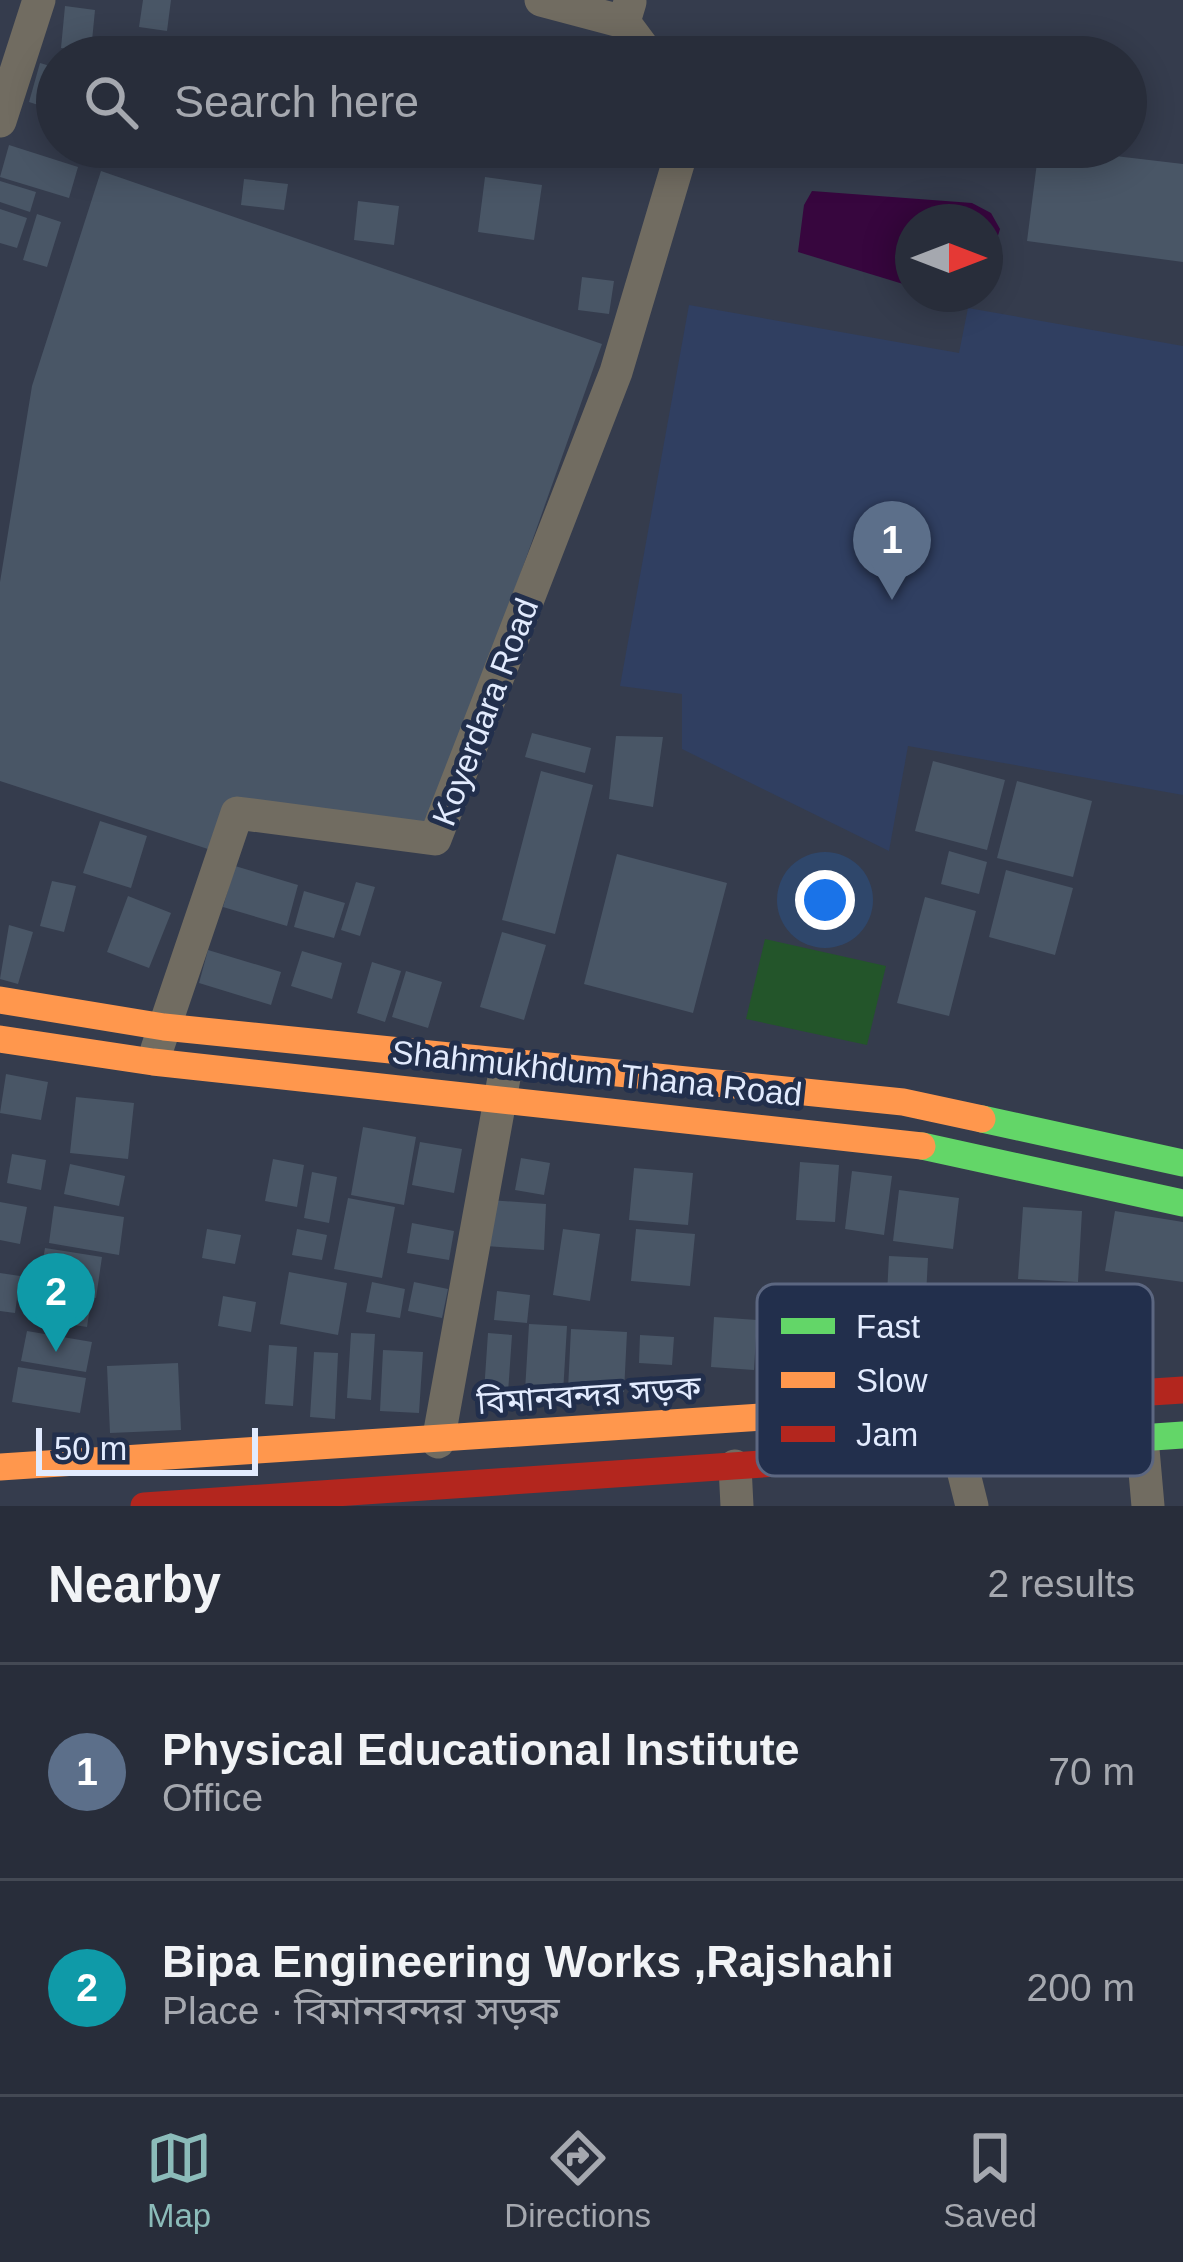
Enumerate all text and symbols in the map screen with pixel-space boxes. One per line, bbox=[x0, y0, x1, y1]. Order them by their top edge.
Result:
search box bbox=[36, 36, 1147, 168]
icon: search bbox=[78, 69, 144, 135]
text: Search here bbox=[174, 76, 419, 127]
north arrow bbox=[895, 204, 1003, 312]
pin: 1 bbox=[853, 501, 931, 600]
street label: Koyerdara Road bbox=[425, 593, 545, 831]
your location bbox=[795, 870, 855, 930]
street label: Shahmukhdum Thana Road bbox=[390, 1033, 804, 1113]
pin: 2 bbox=[17, 1253, 95, 1352]
legend bbox=[757, 1284, 1153, 1476]
text: Fast bbox=[856, 1308, 920, 1345]
text: Slow bbox=[856, 1362, 928, 1399]
street label: বিমানবন্দর সড়ক bbox=[475, 1368, 703, 1421]
text: Jam bbox=[856, 1416, 918, 1453]
scale bar bbox=[36, 1422, 258, 1475]
text: 50 m bbox=[54, 1430, 127, 1467]
text: Nearby bbox=[48, 1556, 221, 1613]
text: 2 results bbox=[988, 1562, 1135, 1605]
text: Physical Educational Institute bbox=[162, 1724, 800, 1775]
text: 1 bbox=[76, 1750, 98, 1793]
text: 70 m bbox=[1048, 1750, 1135, 1793]
text: Office bbox=[162, 1776, 263, 1819]
text: Bipa Engineering Works ,Rajshahi bbox=[162, 1936, 894, 1987]
text: 2 bbox=[76, 1966, 98, 2009]
text: 200 m bbox=[1027, 1966, 1135, 2009]
text: Place · বিমানবন্দর সড়ক bbox=[162, 1989, 560, 2032]
tab: Map bbox=[146, 2125, 212, 2235]
tab: Directions bbox=[504, 2125, 651, 2235]
tab: Saved bbox=[943, 2125, 1037, 2235]

